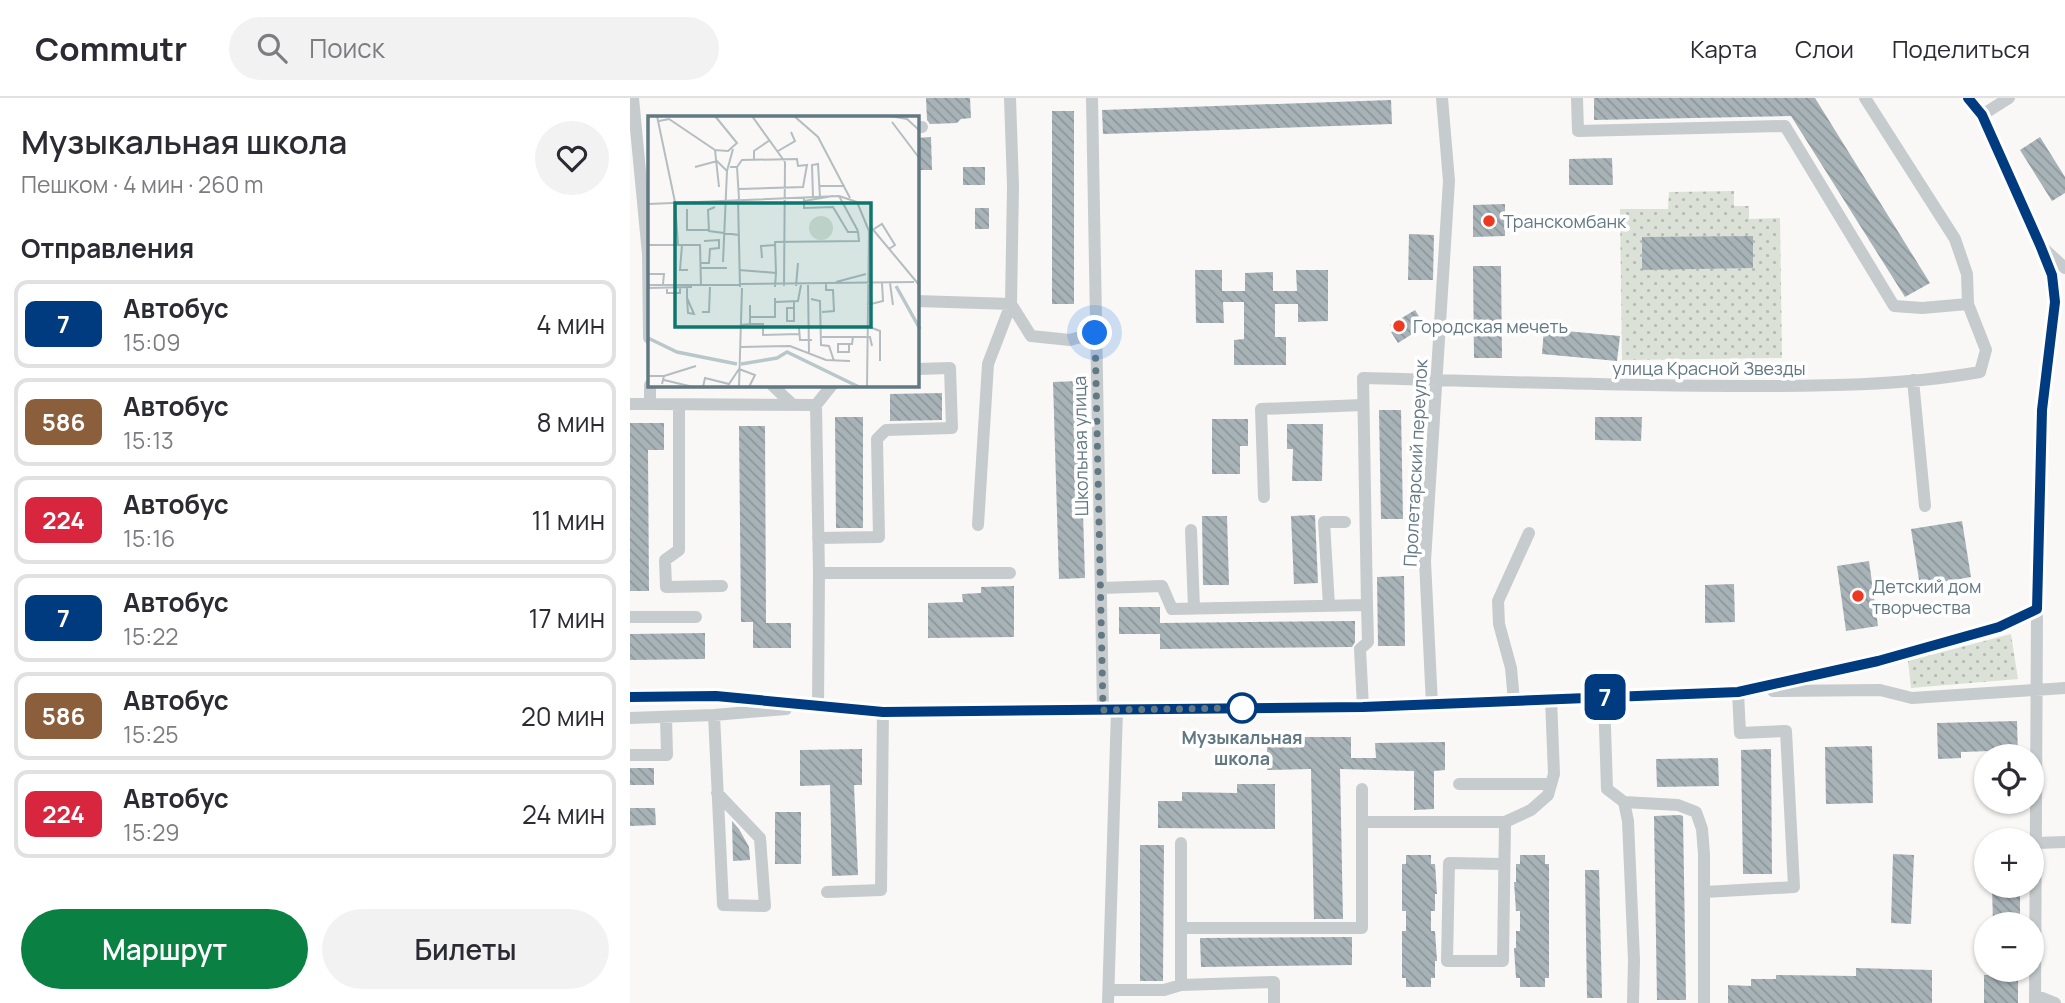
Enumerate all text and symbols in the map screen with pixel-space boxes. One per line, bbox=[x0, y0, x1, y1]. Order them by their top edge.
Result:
search box bbox=[229, 17, 719, 80]
text: Commutr bbox=[35, 26, 187, 71]
icon: search bbox=[253, 29, 291, 67]
text: Поиск bbox=[309, 30, 385, 66]
text: Карта bbox=[1690, 32, 1757, 65]
text: Слои bbox=[1795, 32, 1854, 65]
text: Поделиться bbox=[1892, 32, 2030, 65]
inset map bbox=[648, 116, 919, 387]
text: Музыкальная школа bbox=[21, 119, 347, 164]
button: heart bbox=[535, 121, 609, 195]
text: Пешком · 4 мин · 260 m bbox=[21, 168, 264, 200]
place label: Транскомбанк bbox=[1503, 209, 1627, 233]
marker: Транскомбанк bbox=[1481, 213, 1497, 229]
text: Отправления bbox=[21, 230, 194, 266]
text: Автобус bbox=[123, 290, 229, 326]
text: 4 мин bbox=[536, 306, 605, 342]
text: 7 bbox=[57, 307, 70, 340]
place label: Городская мечеть bbox=[1413, 314, 1568, 338]
your location bbox=[1077, 315, 1112, 350]
marker: Городская мечеть bbox=[1391, 318, 1407, 334]
text: 15:09 bbox=[123, 326, 180, 358]
street label: улица Красной Звезды bbox=[1612, 356, 1806, 380]
street label: Пролетарский переулок bbox=[1398, 358, 1432, 567]
street label: Школьная улица bbox=[1067, 376, 1093, 516]
text: Автобус bbox=[123, 388, 229, 424]
text: 8 мин bbox=[537, 404, 605, 440]
text: 586 bbox=[42, 405, 85, 438]
text: 15:13 bbox=[123, 424, 174, 456]
text: Автобус bbox=[123, 486, 229, 522]
text: 11 мин bbox=[531, 502, 605, 538]
text: 224 bbox=[42, 503, 85, 536]
text: 15:16 bbox=[123, 522, 175, 554]
place label: Детский дом творчества bbox=[1872, 574, 1981, 619]
text: Автобус bbox=[123, 584, 229, 620]
marker: Детский дом творчества bbox=[1850, 588, 1866, 604]
text: 17 мин bbox=[528, 600, 605, 636]
text: 7 bbox=[57, 601, 70, 634]
text: 15:22 bbox=[123, 620, 178, 652]
line badge: 7 bbox=[1582, 674, 1628, 720]
text: 7 bbox=[1599, 680, 1611, 713]
text: Автобус bbox=[123, 682, 229, 718]
marker: Музыкальная школа bbox=[1227, 693, 1257, 723]
text: 20 мин bbox=[521, 698, 605, 734]
text: 586 bbox=[42, 699, 85, 732]
text: 15:25 bbox=[123, 718, 179, 750]
place label: Музыкальная школа bbox=[1181, 725, 1303, 770]
map controls bbox=[1974, 744, 2044, 982]
button: locate bbox=[1974, 744, 2044, 814]
text: Автобус bbox=[123, 780, 229, 816]
text: 24 мин bbox=[522, 796, 605, 832]
text: 224 bbox=[42, 797, 85, 830]
text: 15:29 bbox=[123, 816, 180, 848]
button: + bbox=[1974, 828, 2044, 898]
button: Маршрут bbox=[21, 909, 308, 989]
button: Билеты bbox=[322, 909, 609, 989]
button: − bbox=[1974, 912, 2044, 982]

